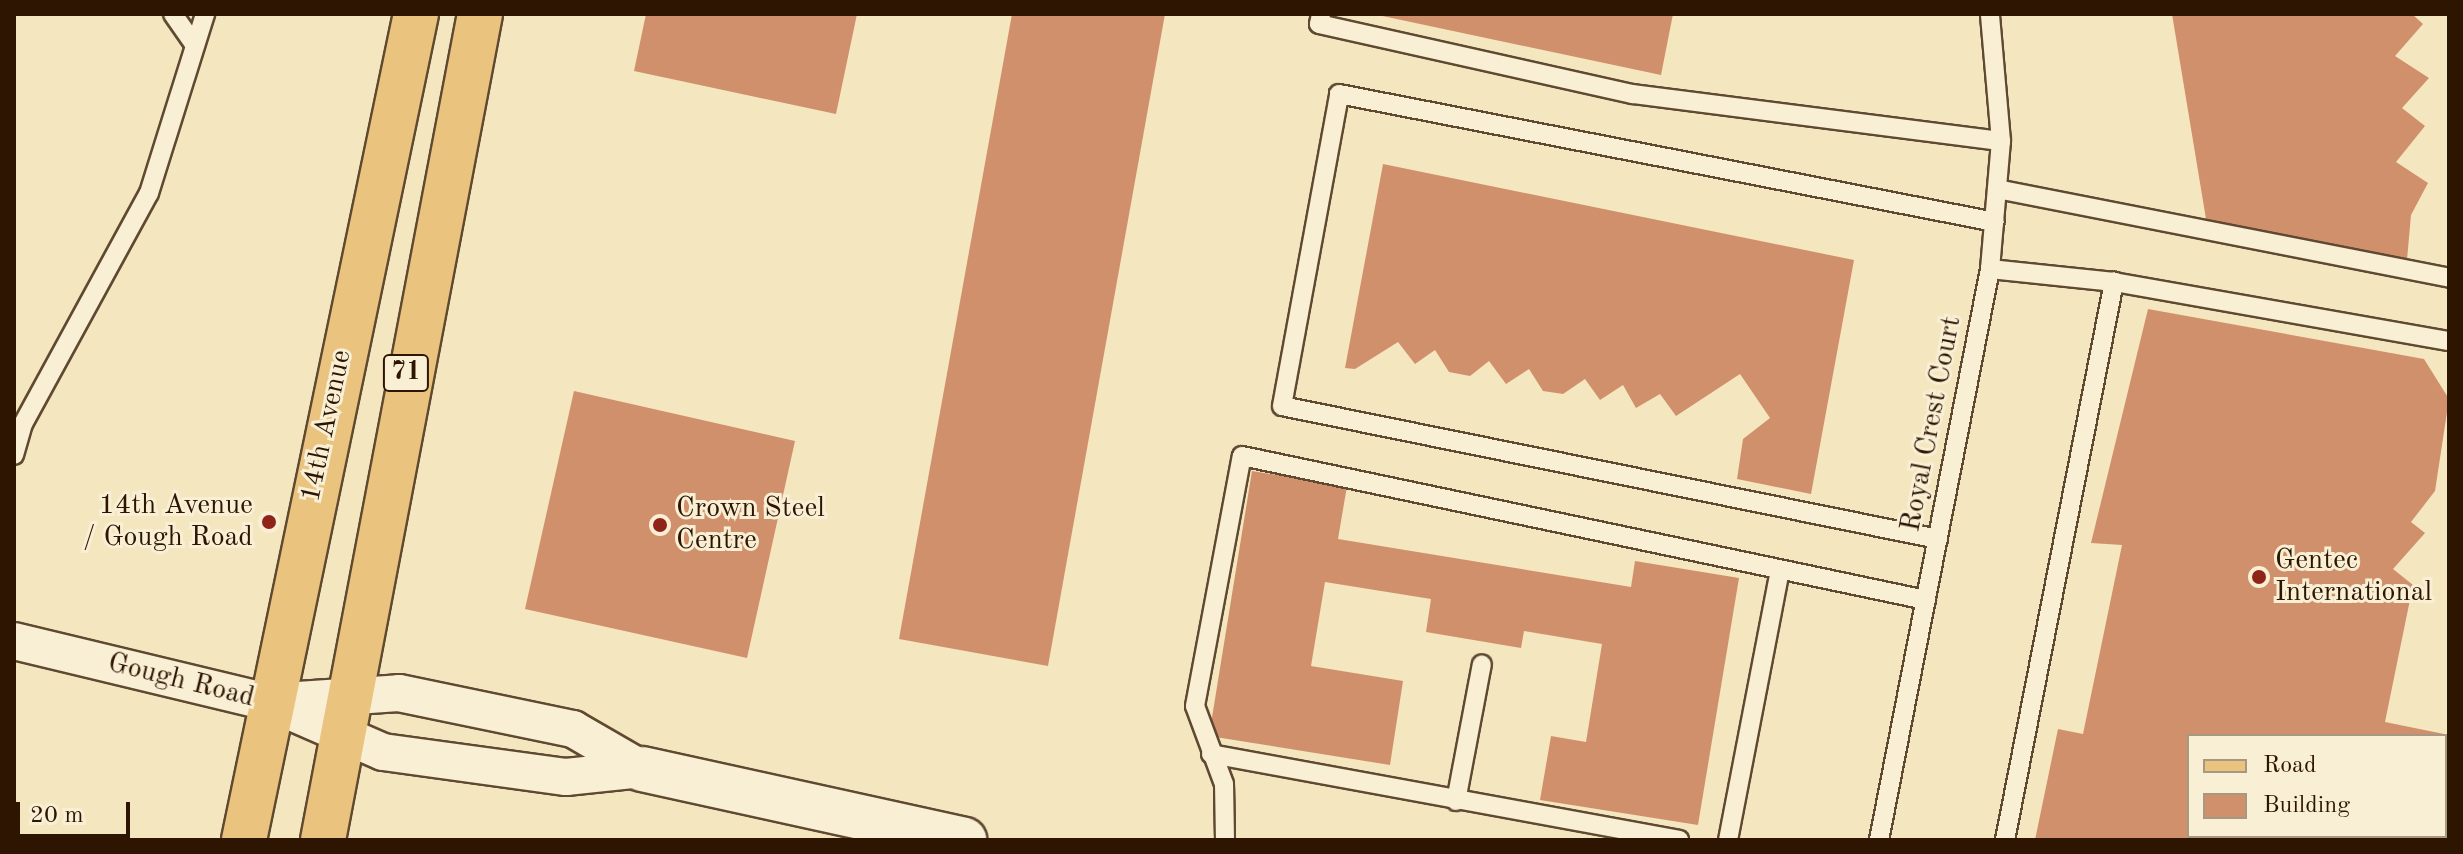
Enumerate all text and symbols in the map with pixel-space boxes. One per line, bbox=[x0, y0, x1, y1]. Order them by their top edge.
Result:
street label: Royal Crest Court bbox=[1895, 313, 1969, 535]
street label: 14th Avenue bbox=[295, 347, 359, 505]
road number: 71 bbox=[382, 351, 430, 395]
place label: 14th Avenue / Gough Road bbox=[83, 489, 253, 555]
place label: Crown Steel Centre bbox=[676, 492, 825, 558]
marker: 14th Avenue / Gough Road bbox=[260, 513, 278, 531]
marker: Crown Steel Centre bbox=[651, 516, 669, 534]
place label: Gentec International bbox=[2275, 544, 2432, 610]
marker: Gentec International bbox=[2250, 568, 2268, 586]
street label: Gough Road bbox=[104, 647, 258, 715]
legend bbox=[2187, 734, 2447, 838]
text: Road bbox=[2263, 754, 2316, 778]
scale bar bbox=[20, 786, 134, 836]
text: Building bbox=[2263, 794, 2350, 818]
text: 20 m bbox=[30, 804, 84, 828]

